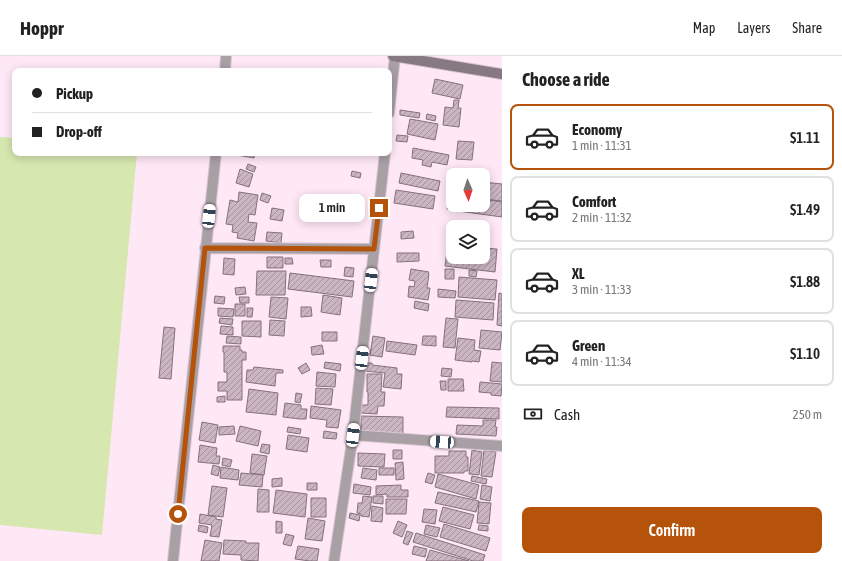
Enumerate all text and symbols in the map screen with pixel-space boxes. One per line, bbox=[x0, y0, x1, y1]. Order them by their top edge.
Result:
text: Hoppr bbox=[20, 17, 64, 39]
text: Map bbox=[693, 20, 715, 36]
text: Layers bbox=[737, 20, 770, 36]
text: Share bbox=[792, 20, 822, 36]
text: Choose a ride bbox=[522, 69, 610, 90]
text: Pickup bbox=[56, 85, 93, 102]
icon: car bbox=[524, 119, 560, 155]
text: Economy bbox=[572, 121, 622, 138]
text: Drop-off bbox=[56, 123, 102, 140]
text: $1.11 bbox=[790, 129, 820, 146]
text: 1 min · 11:31 bbox=[572, 138, 632, 153]
north arrow bbox=[446, 168, 490, 212]
map controls bbox=[446, 168, 490, 264]
icon: car bbox=[524, 191, 560, 227]
text: Comfort bbox=[572, 193, 616, 210]
callout: 1 min bbox=[299, 194, 365, 222]
route end bbox=[370, 199, 388, 217]
text: 1 min bbox=[319, 200, 345, 215]
text: $1.49 bbox=[790, 201, 820, 218]
car bbox=[202, 203, 216, 229]
text: 2 min · 11:32 bbox=[572, 210, 632, 225]
button: layers bbox=[446, 220, 490, 264]
icon: car bbox=[524, 263, 560, 299]
text: XL bbox=[572, 265, 585, 282]
car bbox=[364, 267, 378, 293]
text: $1.88 bbox=[790, 273, 820, 290]
text: 3 min · 11:33 bbox=[572, 282, 632, 297]
icon: car bbox=[524, 335, 560, 371]
text: Green bbox=[572, 337, 605, 354]
car bbox=[355, 345, 369, 371]
text: $1.10 bbox=[790, 345, 820, 362]
text: 4 min · 11:34 bbox=[572, 354, 632, 369]
icon: cash bbox=[522, 403, 544, 425]
text: Cash bbox=[554, 406, 580, 423]
text: 250 m bbox=[793, 407, 822, 422]
car bbox=[346, 422, 360, 448]
car bbox=[430, 435, 454, 449]
route start bbox=[169, 505, 187, 523]
button: Confirm bbox=[522, 507, 822, 553]

